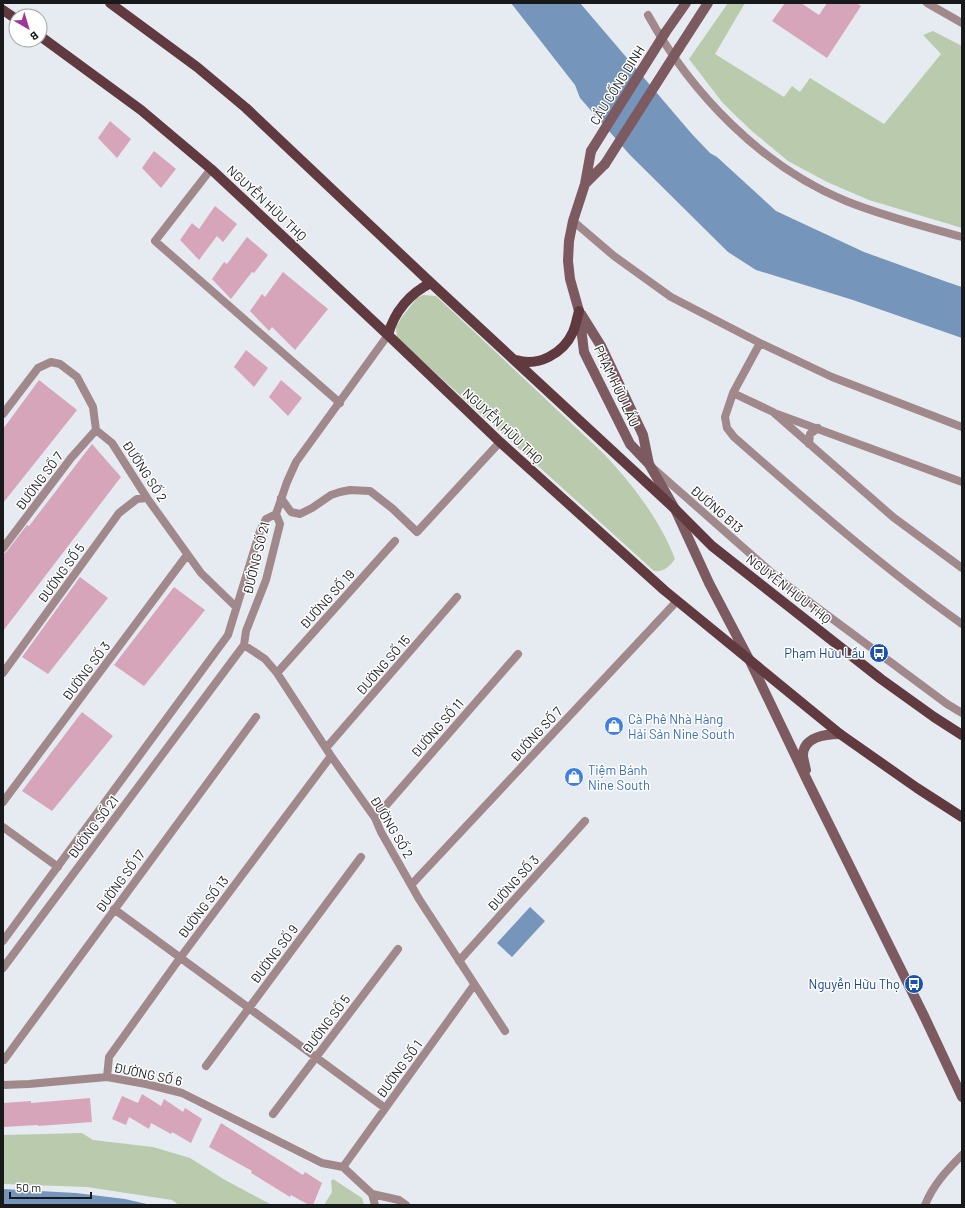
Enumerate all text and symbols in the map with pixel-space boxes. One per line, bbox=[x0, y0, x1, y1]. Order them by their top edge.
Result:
north arrow bbox=[8, 8, 48, 48]
text: B bbox=[28, 29, 41, 44]
street label: CẦU CỐNG DINH bbox=[585, 42, 648, 128]
street label: NGUYỄN HỮU THỌ bbox=[224, 160, 312, 244]
street label: PHẠM HỮU LẦU bbox=[591, 342, 644, 429]
street label: NGUYỄN HỮU THỌ bbox=[460, 383, 548, 467]
street label: ĐƯỜNG SỐ 2 bbox=[119, 437, 172, 505]
street label: ĐƯỜNG SỐ 7 bbox=[11, 448, 66, 513]
street label: ĐƯỜNG B13 bbox=[688, 482, 746, 536]
street label: ĐƯỜNG SỐ 21 bbox=[238, 520, 273, 596]
street label: ĐƯỜNG SỐ 5 bbox=[33, 539, 88, 606]
street label: NGUYỄN HỮU THỌ bbox=[743, 549, 836, 627]
street label: ĐƯỜNG SỐ 19 bbox=[295, 565, 358, 632]
street label: ĐƯỜNG SỐ 15 bbox=[352, 631, 414, 698]
street label: ĐƯỜNG SỐ 3 bbox=[58, 638, 113, 704]
bus stop icon: Phạm Hữu Lầu bbox=[868, 642, 890, 664]
place label: Phạm Hữu Lầu bbox=[784, 645, 865, 661]
street label: ĐƯỜNG SỐ 11 bbox=[407, 695, 467, 760]
street label: ĐƯỜNG SỐ 7 bbox=[506, 703, 565, 765]
place label: Cà Phê Nhà Hàng Hải Sản Nine South bbox=[628, 711, 735, 742]
shop icon: Cà Phê Nhà Hàng Hải Sản Nine South bbox=[603, 715, 625, 737]
place label: Tiệm Bánh Nine South bbox=[588, 762, 650, 793]
shop icon: Tiệm Bánh Nine South bbox=[563, 766, 585, 788]
street label: ĐƯỜNG SỐ 21 bbox=[63, 792, 122, 861]
street label: ĐƯỜNG SỐ 2 bbox=[367, 792, 418, 861]
street label: ĐƯỜNG SỐ 17 bbox=[91, 846, 148, 915]
street label: ĐƯỜNG SỐ 3 bbox=[483, 851, 542, 914]
street label: ĐƯỜNG SỐ 13 bbox=[174, 872, 232, 941]
street label: ĐƯỜNG SỐ 9 bbox=[246, 921, 301, 987]
bus stop icon: Nguyễn Hữu Thọ bbox=[903, 973, 925, 995]
place label: Nguyễn Hữu Thọ bbox=[809, 976, 900, 992]
street label: ĐƯỜNG SỐ 5 bbox=[298, 991, 353, 1057]
street label: ĐƯỜNG SỐ 1 bbox=[372, 1036, 425, 1101]
street label: ĐƯỜNG SỐ 6 bbox=[112, 1058, 184, 1089]
scale bar bbox=[10, 1174, 91, 1200]
text: 50 m bbox=[16, 1180, 41, 1194]

